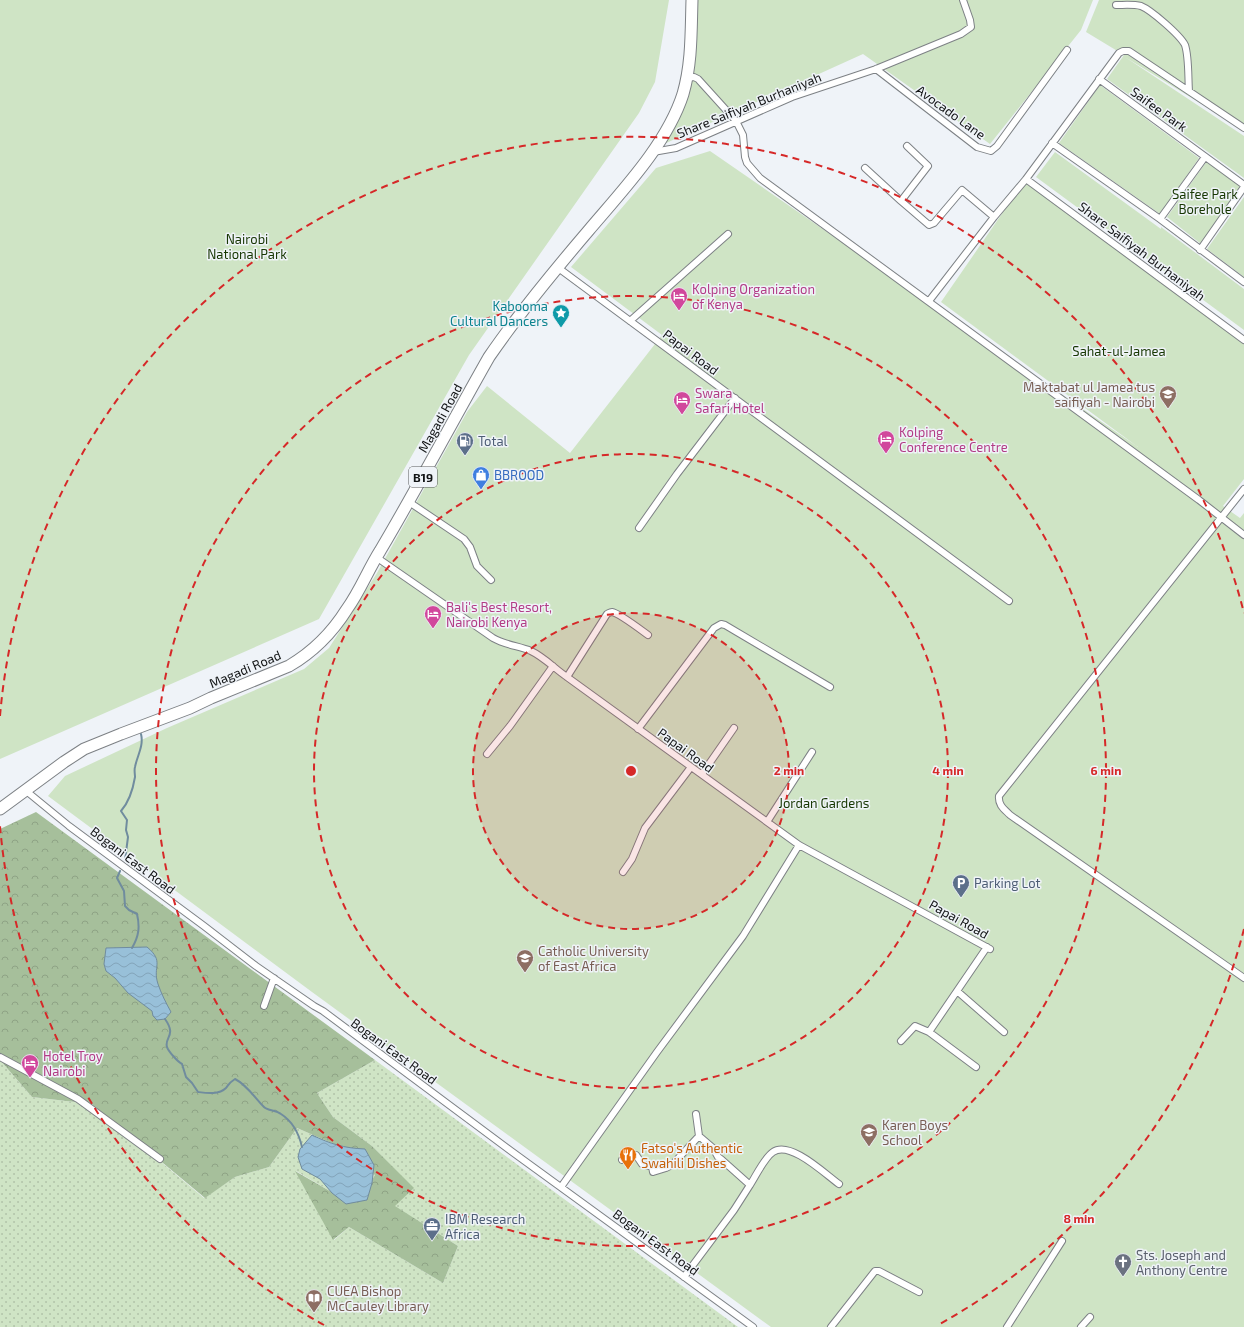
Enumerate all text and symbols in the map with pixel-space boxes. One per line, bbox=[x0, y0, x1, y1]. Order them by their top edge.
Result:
street label: Share Saifiyah Burhaniyah bbox=[674, 69, 824, 141]
street label: Avocado Lane bbox=[913, 82, 989, 142]
street label: Saifee Park bbox=[1128, 83, 1191, 135]
park label: Saifee Park Borehole bbox=[1172, 186, 1238, 217]
street label: Share Saifiyah Burhaniyah bbox=[1075, 198, 1209, 304]
park label: Nairobi National Park bbox=[207, 231, 287, 262]
place label: Kolping Organization of Kenya bbox=[692, 281, 815, 312]
hotel icon: Kolping Organization of Kenya bbox=[669, 286, 689, 311]
place label: Kabooma Cultural Dancers bbox=[450, 298, 548, 329]
place icon: Kabooma Cultural Dancers bbox=[551, 303, 571, 328]
street label: Papai Road bbox=[660, 326, 722, 378]
park label: Sahat-ul-Jamea bbox=[1072, 343, 1166, 359]
place label: Maktabat ul Jamea tus saifiyah - Nairobi bbox=[1023, 379, 1155, 410]
street label: Magadi Road bbox=[414, 381, 466, 455]
school or university icon: Maktabat ul Jamea tus saifiyah - Nairobi bbox=[1158, 384, 1178, 409]
place label: Swara Safari Hotel bbox=[695, 385, 765, 416]
hotel icon: Swara Safari Hotel bbox=[672, 390, 692, 415]
place label: Kolping Conference Centre bbox=[899, 424, 1008, 455]
hotel icon: Kolping Conference Centre bbox=[876, 429, 896, 454]
fuel station icon: Total bbox=[455, 431, 475, 456]
place label: Total bbox=[478, 433, 508, 449]
shop icon: BBROOD bbox=[471, 465, 491, 490]
road number: B19 bbox=[409, 467, 437, 487]
place label: BBROOD bbox=[494, 467, 544, 483]
place label: Bali's Best Resort, Nairobi Kenya bbox=[446, 599, 552, 630]
hotel icon: Bali's Best Resort, Nairobi Kenya bbox=[423, 604, 443, 629]
street label: Magadi Road bbox=[207, 647, 283, 691]
street label: Papai Road bbox=[655, 724, 717, 776]
text: 2 min bbox=[774, 763, 804, 777]
text: 4 min bbox=[932, 763, 964, 777]
text: 6 min bbox=[1091, 763, 1121, 777]
centre of rings bbox=[624, 764, 638, 778]
park label: Jordan Gardens bbox=[779, 795, 869, 811]
street label: Bogani East Road bbox=[87, 823, 179, 897]
parking icon: Parking Lot bbox=[951, 873, 971, 898]
place label: Parking Lot bbox=[974, 875, 1041, 891]
street label: Papai Road bbox=[926, 896, 992, 942]
place label: Catholic University of East Africa bbox=[538, 943, 649, 974]
school or university icon: Catholic University of East Africa bbox=[515, 948, 535, 973]
street label: Bogani East Road bbox=[348, 1014, 440, 1088]
place label: Hotel Troy Nairobi bbox=[43, 1048, 103, 1079]
hotel icon: Hotel Troy Nairobi bbox=[20, 1053, 40, 1078]
place label: Karen Boys School bbox=[882, 1117, 948, 1148]
school or university icon: Karen Boys School bbox=[859, 1122, 879, 1147]
place label: Fatso's Authentic Swahili Dishes bbox=[641, 1140, 743, 1171]
restaurant icon: Fatso's Authentic Swahili Dishes bbox=[618, 1145, 638, 1170]
street label: Bogani East Road bbox=[610, 1205, 702, 1279]
place label: IBM Research Africa bbox=[445, 1211, 525, 1242]
text: 8 min bbox=[1063, 1211, 1095, 1225]
office icon: IBM Research Africa bbox=[422, 1216, 442, 1241]
place label: Sts. Joseph and Anthony Centre bbox=[1136, 1247, 1228, 1278]
church icon: Sts. Joseph and Anthony Centre bbox=[1113, 1252, 1133, 1277]
place label: CUEA Bishop McCauley Library bbox=[327, 1283, 429, 1314]
library icon: CUEA Bishop McCauley Library bbox=[304, 1288, 324, 1313]

